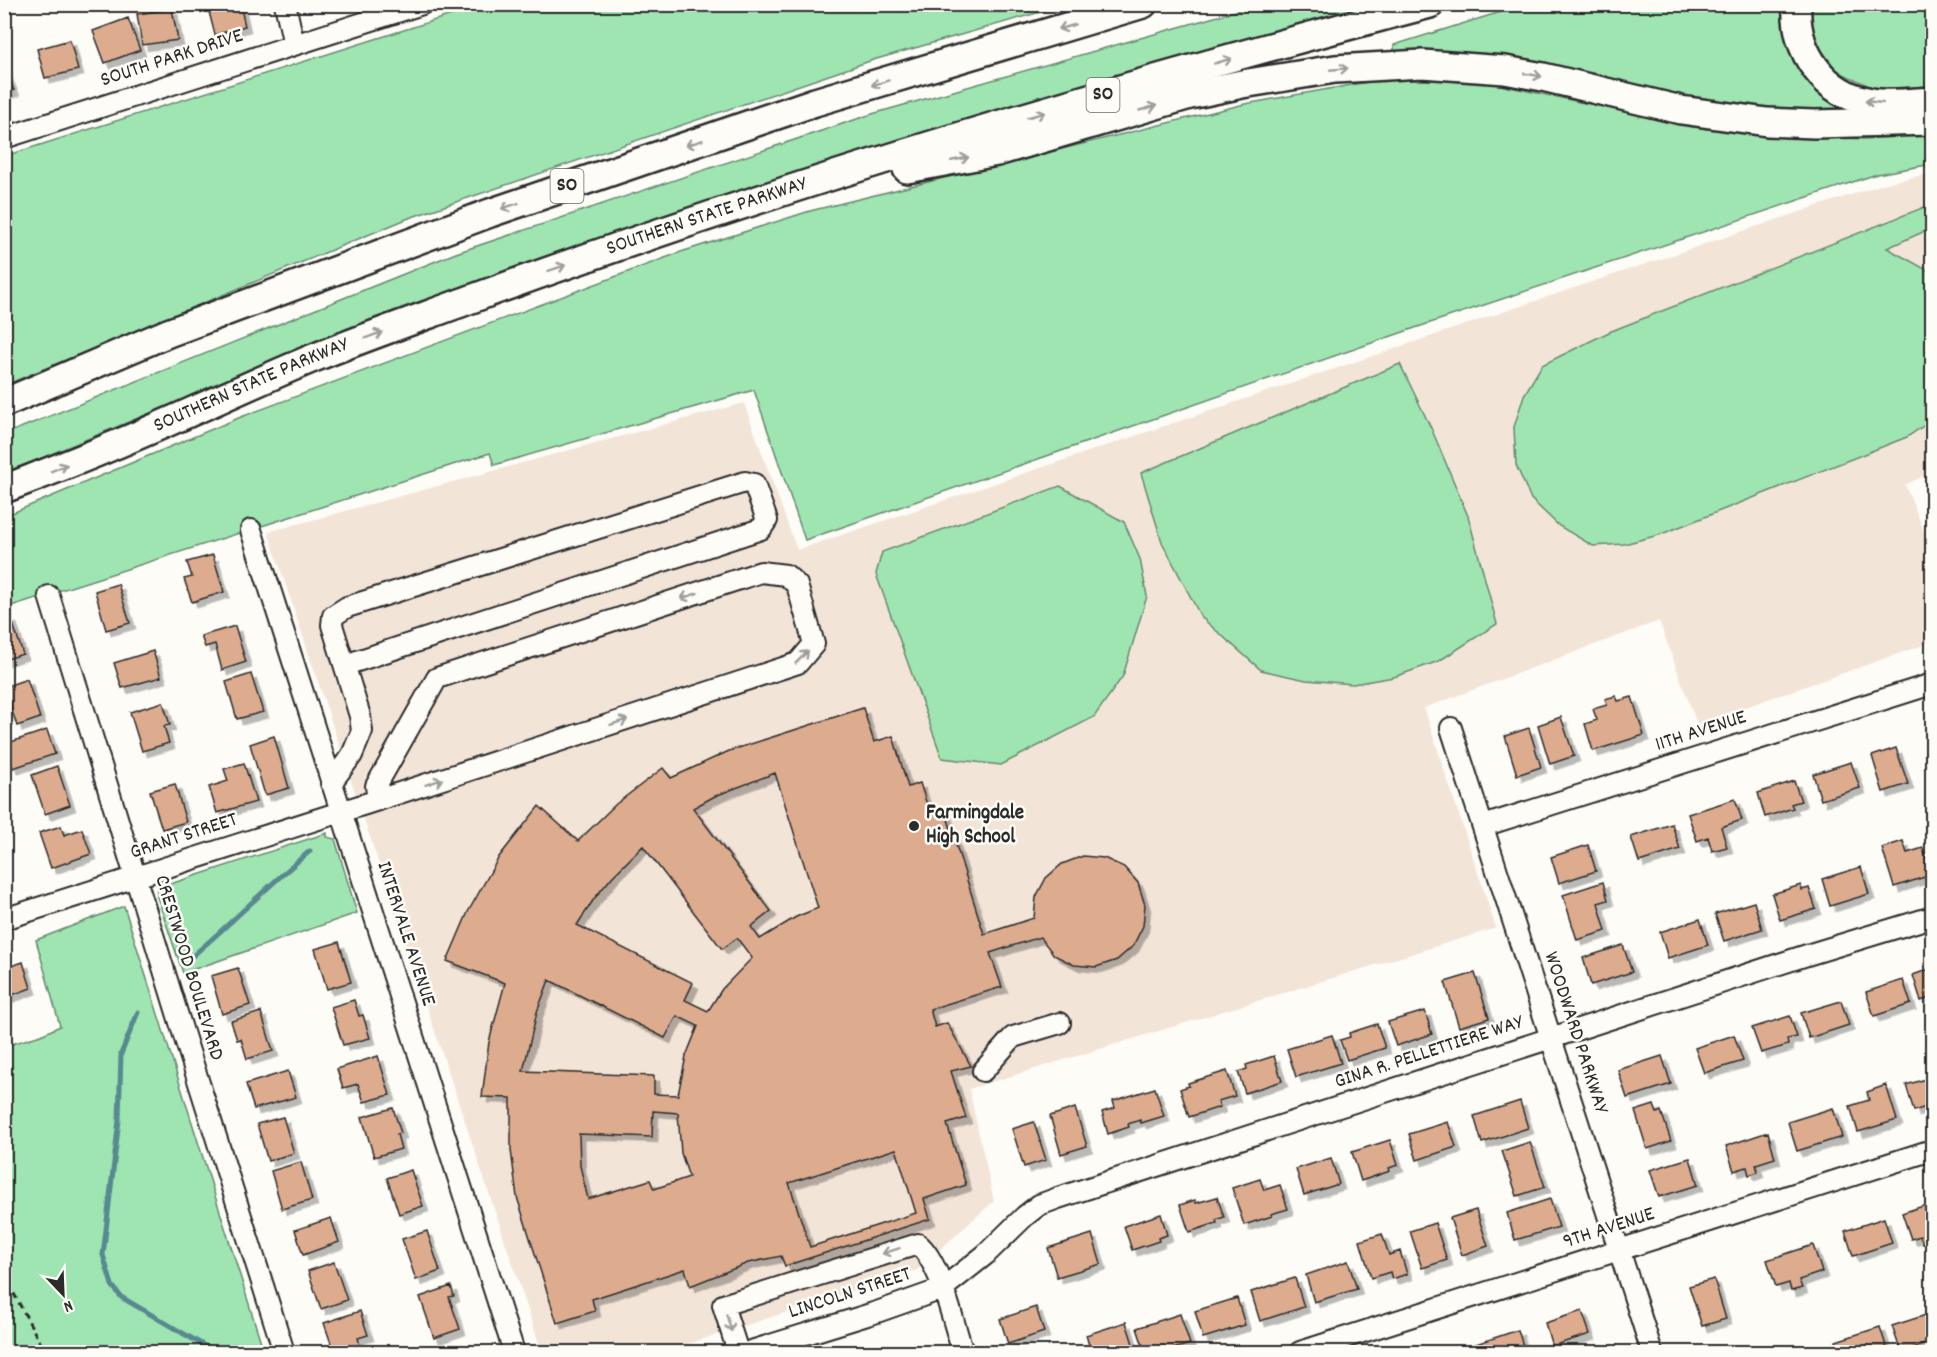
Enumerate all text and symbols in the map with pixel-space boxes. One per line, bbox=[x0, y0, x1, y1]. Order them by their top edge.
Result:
street label: SOUTH PARK DRIVE bbox=[97, 22, 248, 96]
one-way arrow bbox=[1058, 22, 1077, 33]
one-way arrow bbox=[1213, 54, 1232, 66]
one-way arrow bbox=[1328, 63, 1348, 74]
one-way arrow bbox=[1523, 70, 1542, 81]
one-way arrow bbox=[871, 78, 890, 89]
road number: SO bbox=[1086, 78, 1120, 112]
one-way arrow bbox=[1865, 96, 1885, 107]
one-way arrow bbox=[1138, 102, 1157, 113]
one-way arrow bbox=[1026, 109, 1045, 120]
one-way arrow bbox=[685, 138, 704, 149]
one-way arrow bbox=[950, 153, 969, 164]
road number: SO bbox=[550, 169, 584, 203]
street label: SOUTHERN STATE PARKWAY bbox=[603, 169, 812, 265]
one-way arrow bbox=[501, 201, 520, 212]
one-way arrow bbox=[547, 262, 566, 273]
one-way arrow bbox=[364, 329, 383, 340]
street label: SOUTHERN STATE PARKWAY bbox=[149, 330, 354, 442]
one-way arrow bbox=[49, 461, 68, 472]
one-way arrow bbox=[680, 591, 699, 602]
one-way arrow bbox=[794, 650, 809, 664]
street label: 11TH AVENUE bbox=[1652, 703, 1751, 761]
one-way arrow bbox=[609, 716, 628, 727]
one-way arrow bbox=[424, 776, 443, 787]
place label: Farmingdale High School bbox=[926, 799, 1024, 853]
street label: GRANT STREET bbox=[126, 805, 242, 868]
marker: Farmingdale High School bbox=[907, 819, 921, 833]
street label: INTERVALE AVENUE bbox=[367, 858, 443, 1011]
street label: CRESTWOOD BOULEVARD bbox=[146, 872, 231, 1065]
street label: WOODWARD PARKWAY bbox=[1535, 948, 1616, 1119]
street label: GINA R. PELLETTIERE WAY bbox=[1331, 1008, 1528, 1098]
street label: 9TH AVENUE bbox=[1559, 1200, 1659, 1258]
one-way arrow bbox=[882, 1247, 901, 1258]
street label: LINCOLN STREET bbox=[785, 1260, 916, 1328]
north arrow bbox=[33, 1264, 93, 1324]
text: N bbox=[60, 1293, 76, 1318]
one-way arrow bbox=[724, 1313, 735, 1332]

